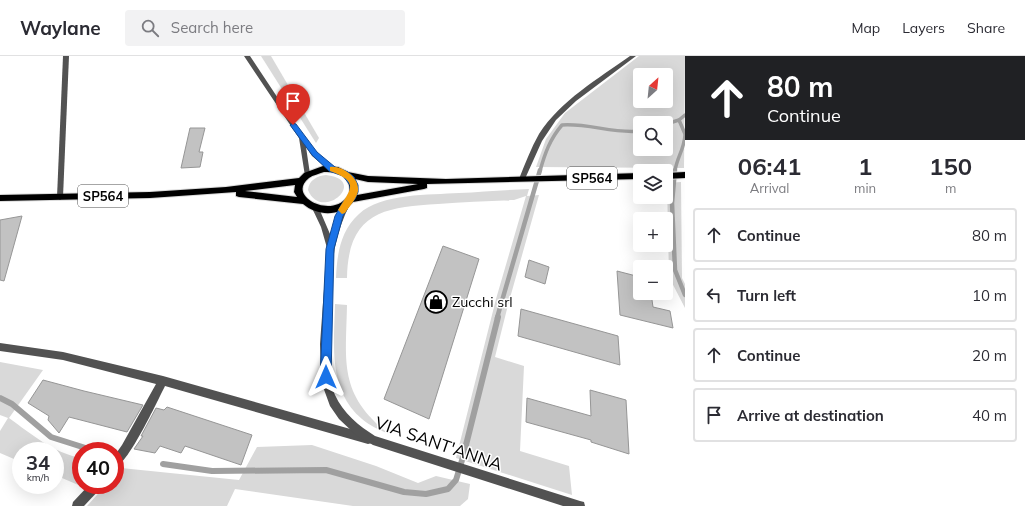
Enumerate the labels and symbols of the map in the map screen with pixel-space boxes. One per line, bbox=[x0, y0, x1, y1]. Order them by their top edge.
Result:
north arrow bbox=[633, 68, 673, 108]
pin bbox=[276, 84, 310, 125]
road number: SP564 bbox=[567, 167, 617, 189]
road number: SP564 bbox=[78, 185, 128, 207]
shop icon: Zucchi srl bbox=[423, 289, 449, 315]
place label: Zucchi srl bbox=[452, 293, 513, 311]
position arrow bbox=[305, 356, 347, 398]
street label: VIA SANT'ANNA bbox=[373, 411, 506, 475]
speed limit sign: 40 bbox=[72, 442, 124, 494]

